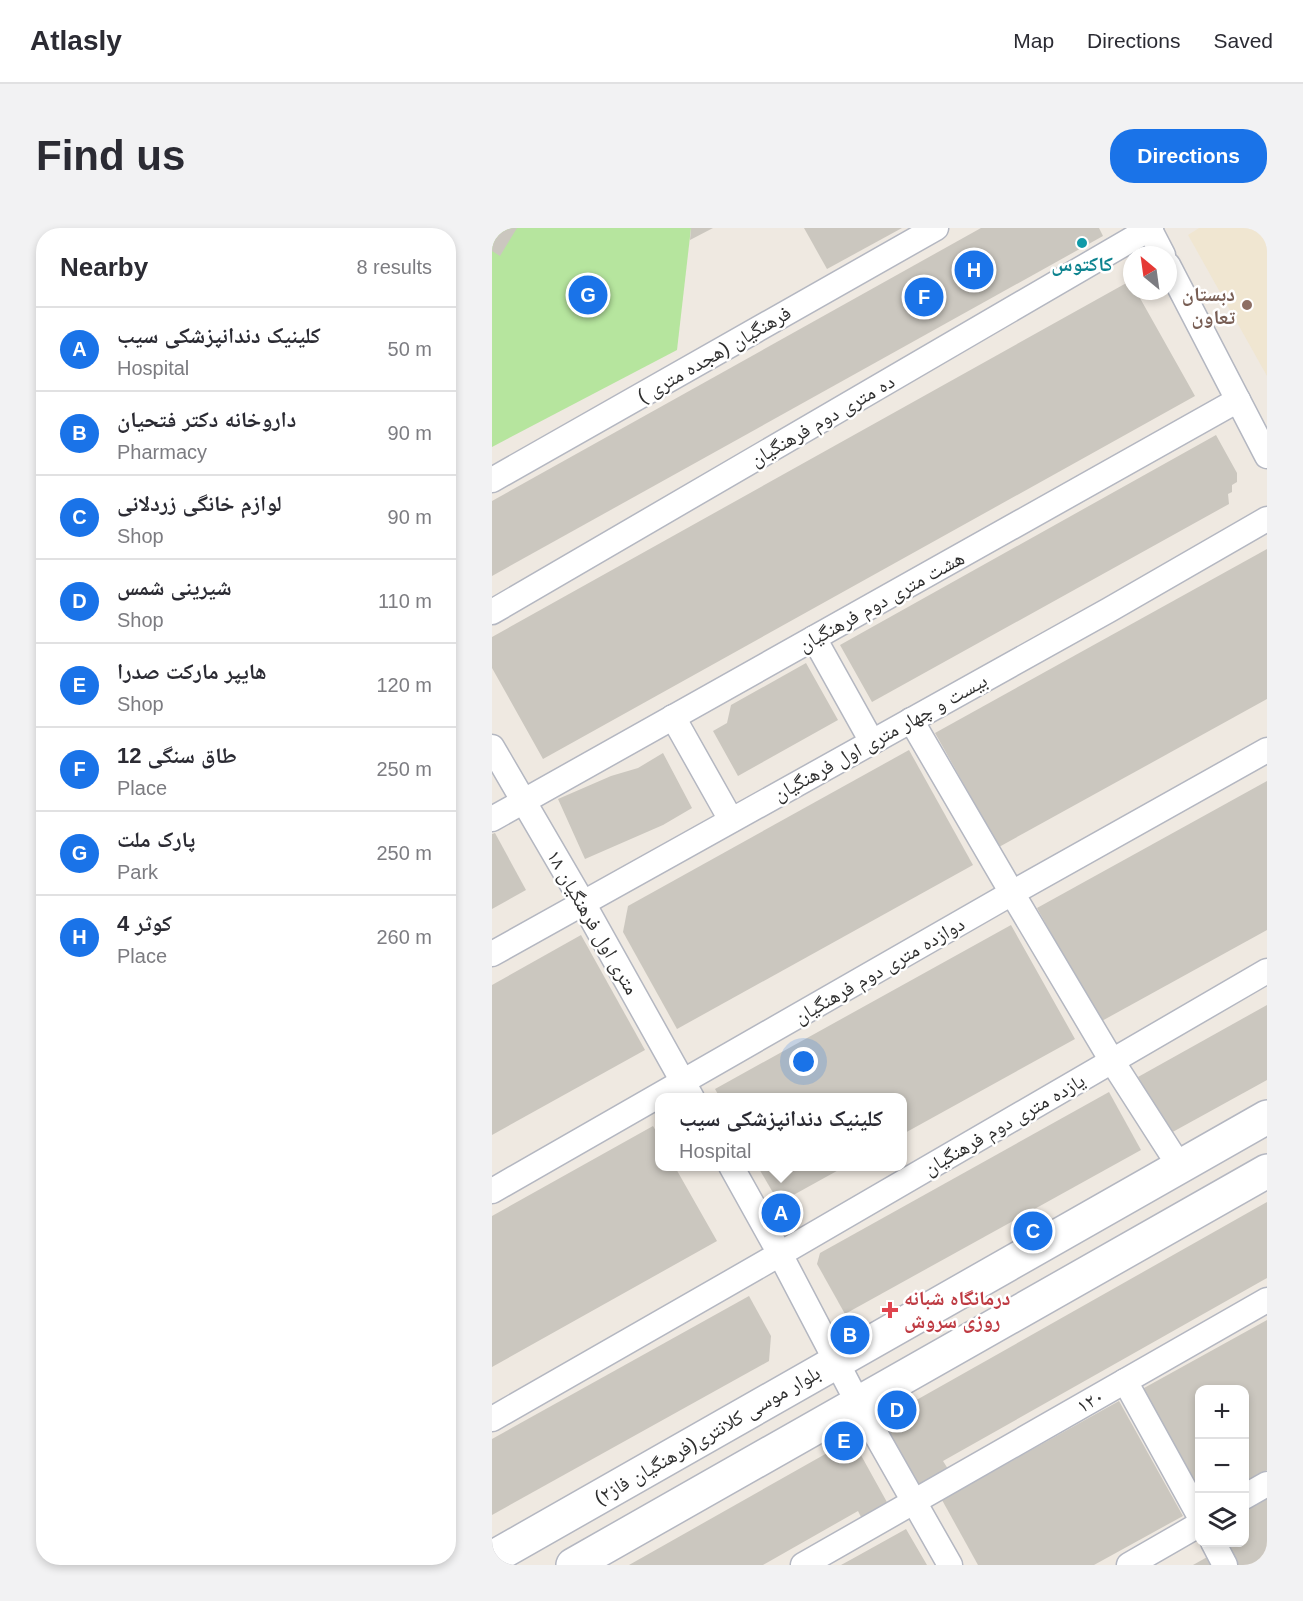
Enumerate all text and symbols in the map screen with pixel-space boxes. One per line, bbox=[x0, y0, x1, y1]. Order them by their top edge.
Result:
text: Atlasly bbox=[30, 25, 122, 56]
text: Map bbox=[1013, 29, 1054, 52]
text: Directions bbox=[1087, 29, 1180, 52]
text: Saved bbox=[1213, 29, 1273, 52]
button: Directions bbox=[1110, 129, 1267, 183]
text: Find us bbox=[36, 132, 185, 179]
marker: کاکتوس bbox=[1075, 236, 1089, 250]
north arrow bbox=[1123, 246, 1177, 300]
pin: H bbox=[954, 248, 994, 292]
text: Nearby bbox=[60, 252, 148, 282]
place label: کاکتوس bbox=[1051, 253, 1113, 276]
text: 8 results bbox=[356, 256, 432, 278]
pin: G bbox=[568, 272, 608, 318]
pin: F bbox=[904, 274, 944, 320]
place label: دبستان تعاون bbox=[1182, 283, 1236, 329]
marker: دبستان تعاون bbox=[1240, 298, 1254, 312]
street label: فرهنگیان (هجده متری ) bbox=[633, 301, 795, 408]
text: کلینیک دندانپزشکی سیب bbox=[117, 323, 321, 348]
text: A bbox=[72, 338, 87, 360]
text: 50 m bbox=[388, 338, 432, 360]
text: Hospital bbox=[117, 357, 189, 379]
street label: ده متری دوم فرهنگیان bbox=[746, 370, 900, 473]
text: داروخانه دکتر فتحیان bbox=[117, 407, 296, 432]
text: B bbox=[72, 422, 87, 444]
text: 90 m bbox=[388, 422, 432, 444]
text: Pharmacy bbox=[117, 441, 207, 463]
text: لوازم خانگی زردلانی bbox=[117, 491, 282, 516]
text: C bbox=[72, 506, 87, 528]
text: 90 m bbox=[388, 506, 432, 528]
text: Shop bbox=[117, 525, 164, 547]
street label: هشت متری دوم فرهنگیان bbox=[794, 546, 969, 658]
text: شیرینی شمس bbox=[117, 575, 232, 600]
text: D bbox=[72, 590, 87, 612]
text: 110 m bbox=[378, 590, 432, 612]
text: Shop bbox=[117, 609, 164, 631]
text: هایپر مارکت صدرا bbox=[117, 659, 267, 684]
street label: بیست و چهار متری اول فرهنگیان bbox=[769, 669, 991, 806]
text: E bbox=[73, 674, 86, 696]
text: 120 m bbox=[376, 674, 432, 696]
text: Shop bbox=[117, 693, 164, 715]
text: طاق سنگی 12 bbox=[117, 743, 237, 768]
text: F bbox=[73, 758, 86, 780]
text: 250 m bbox=[376, 758, 432, 780]
text: Place bbox=[117, 777, 167, 799]
text: پارک ملت bbox=[117, 827, 195, 852]
text: G bbox=[72, 842, 87, 864]
text: 250 m bbox=[376, 842, 432, 864]
street label: ۱۸ متری اول فرهنگیان bbox=[542, 846, 643, 999]
text: Park bbox=[117, 861, 158, 883]
text: کوثر 4 bbox=[117, 911, 172, 936]
street label: دوازده متری دوم فرهنگیان bbox=[790, 912, 970, 1030]
text: H bbox=[72, 926, 87, 948]
text: 260 m bbox=[376, 926, 432, 948]
text: Place bbox=[117, 945, 167, 967]
your location bbox=[789, 1047, 818, 1076]
street label: یازده متری دوم فرهنگیان bbox=[919, 1069, 1090, 1182]
popup bbox=[655, 1093, 907, 1171]
text: کلینیک دندانپزشکی سیب bbox=[679, 1106, 883, 1131]
text: Hospital bbox=[679, 1140, 751, 1162]
pin: A bbox=[762, 1190, 800, 1236]
pin: C bbox=[1014, 1208, 1052, 1254]
place label: درمانگاه شبانه روزی سروش bbox=[904, 1287, 1011, 1333]
marker: درمانگاه شبانه روزی سروش bbox=[881, 1301, 899, 1319]
pin: B bbox=[830, 1312, 870, 1358]
street label: بلوار موسی کلانتری(فرهنگیان فاز۲) bbox=[590, 1361, 824, 1510]
street label: ۱۲۰ bbox=[1073, 1385, 1107, 1417]
map controls bbox=[1195, 1385, 1249, 1547]
button: + bbox=[1195, 1385, 1249, 1439]
pin: D bbox=[878, 1388, 916, 1432]
pin: E bbox=[824, 1418, 864, 1464]
button: − bbox=[1195, 1439, 1249, 1493]
button: layers bbox=[1195, 1493, 1249, 1547]

